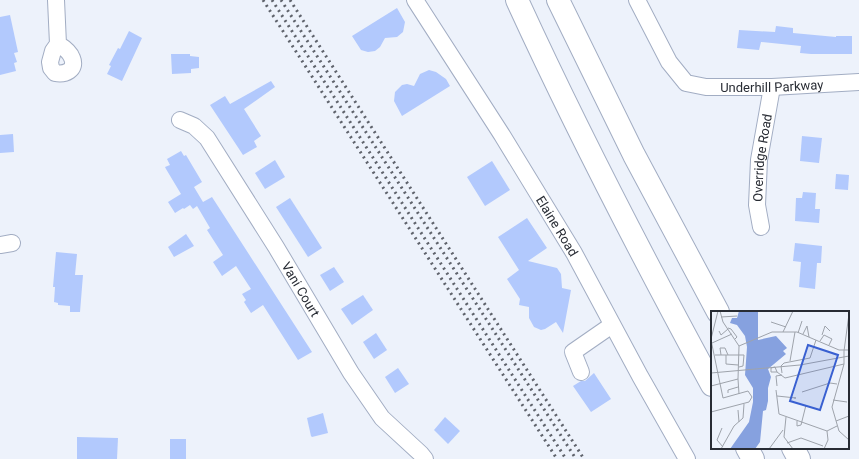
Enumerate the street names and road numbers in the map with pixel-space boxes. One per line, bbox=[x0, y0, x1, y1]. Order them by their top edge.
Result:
street label: Underhill Parkway bbox=[720, 77, 824, 95]
street label: Overridge Road bbox=[750, 112, 775, 202]
street label: Elaine Road bbox=[533, 193, 582, 259]
street label: Vani Court bbox=[279, 259, 323, 319]

